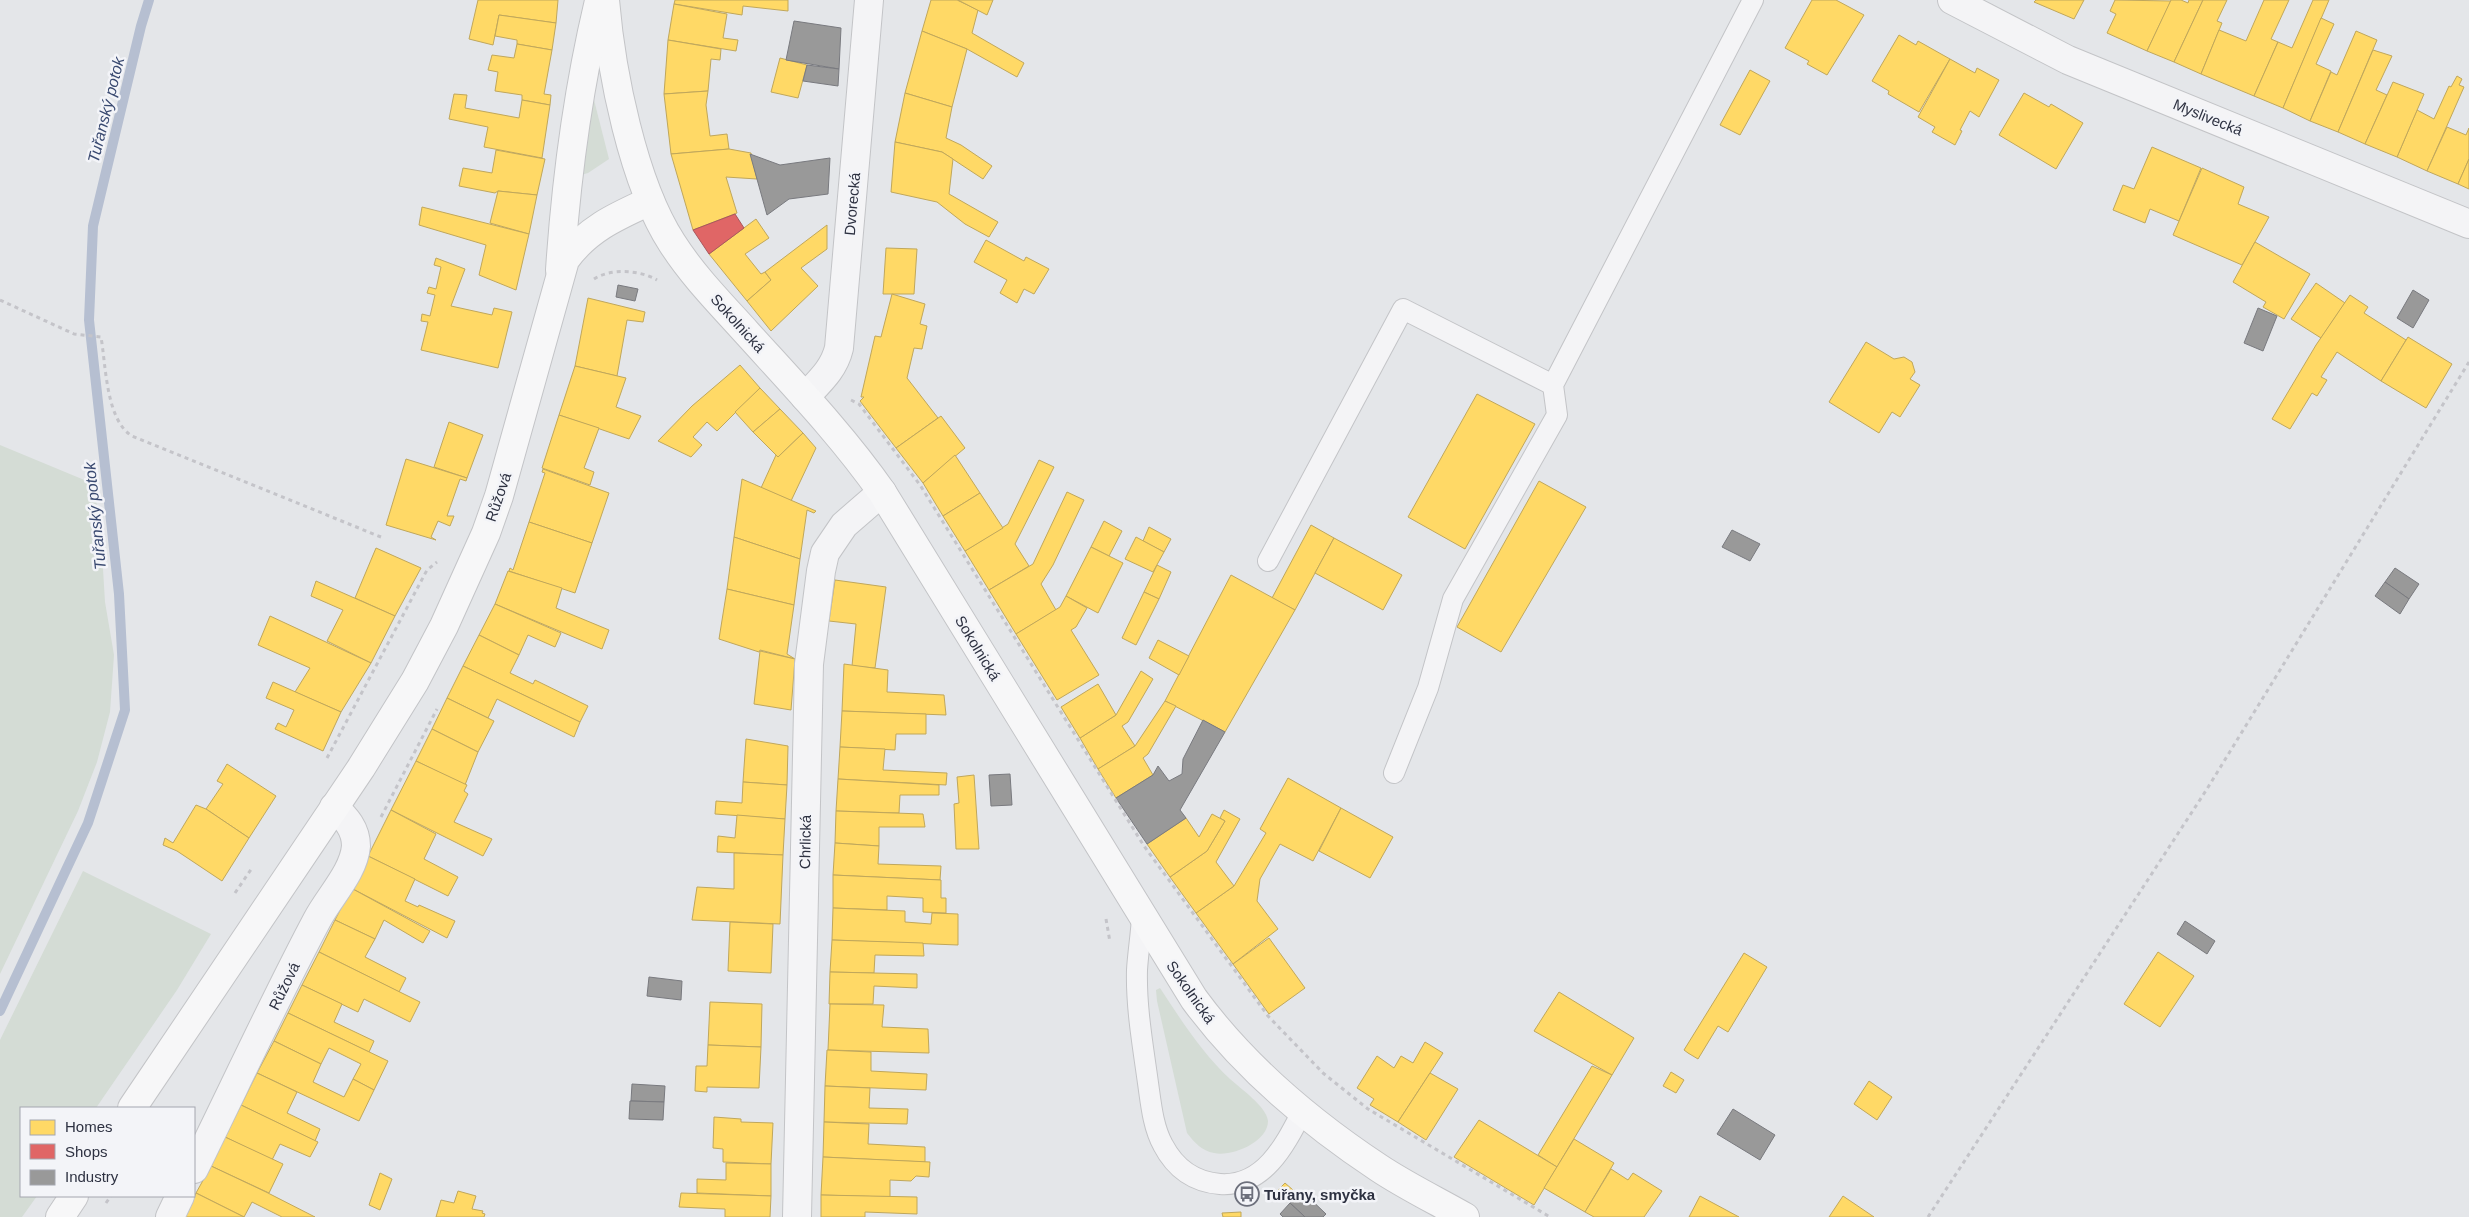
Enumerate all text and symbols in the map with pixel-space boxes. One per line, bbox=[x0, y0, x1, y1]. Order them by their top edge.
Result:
water label: Tuřanský potok bbox=[85, 54, 128, 165]
street label: Myslivecká bbox=[2171, 95, 2246, 139]
street label: Dvorecká bbox=[841, 171, 863, 236]
street label: Sokolnická bbox=[707, 290, 769, 356]
water label: Tuřanský potok bbox=[81, 460, 109, 571]
street label: Růžová bbox=[482, 470, 515, 524]
street label: Sokolnická bbox=[952, 613, 1004, 684]
street label: Chrlická bbox=[796, 814, 814, 869]
street label: Sokolnická bbox=[1163, 957, 1219, 1027]
street label: Růžová bbox=[265, 959, 303, 1013]
legend bbox=[20, 1107, 195, 1197]
text: Homes bbox=[65, 1118, 113, 1135]
text: Shops bbox=[65, 1143, 108, 1160]
text: Industry bbox=[65, 1168, 119, 1185]
bus stop icon: Tuřany, smyčka bbox=[1234, 1181, 1260, 1207]
place label: Tuřany, smyčka bbox=[1264, 1186, 1376, 1203]

